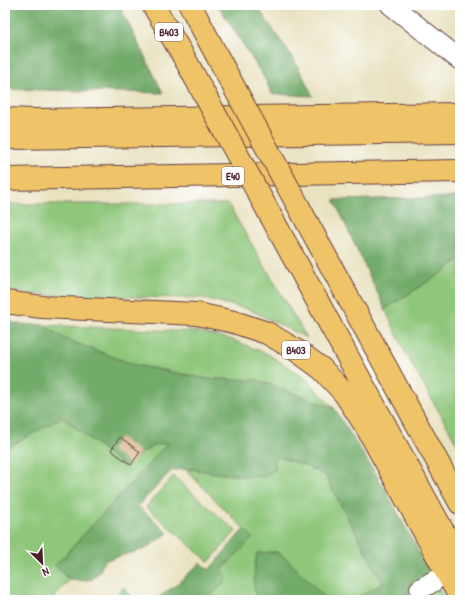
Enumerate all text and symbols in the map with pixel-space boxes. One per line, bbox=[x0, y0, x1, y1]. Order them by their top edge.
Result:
road number: B403 bbox=[155, 23, 183, 41]
road number: E40 bbox=[222, 167, 244, 185]
road number: B403 bbox=[282, 341, 310, 359]
north arrow bbox=[22, 543, 62, 583]
text: N bbox=[40, 565, 52, 580]

